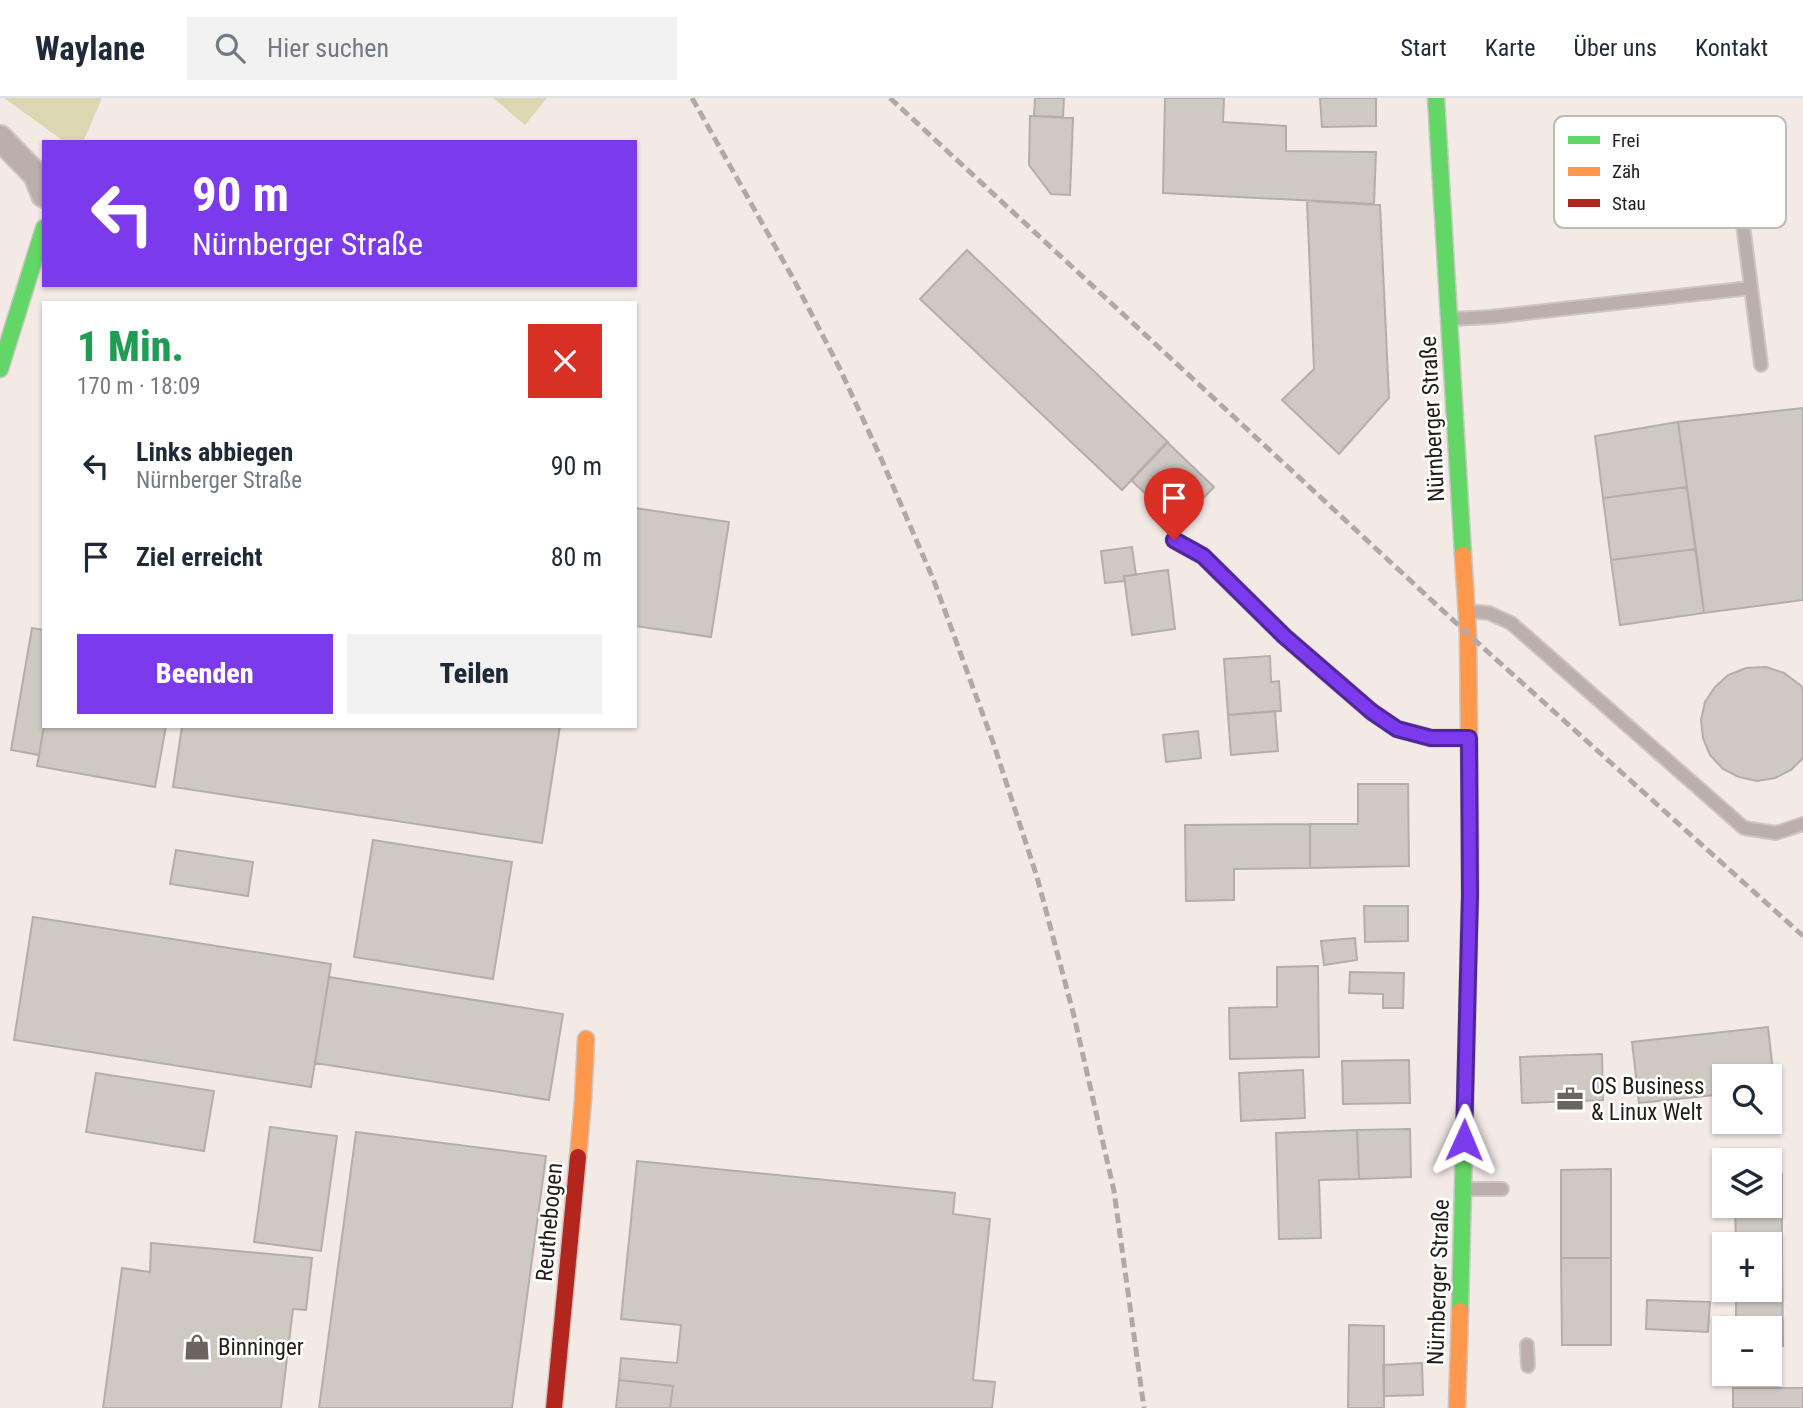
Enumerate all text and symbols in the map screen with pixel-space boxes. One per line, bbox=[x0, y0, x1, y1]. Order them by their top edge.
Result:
search box bbox=[187, 17, 677, 80]
text: Waylane bbox=[35, 29, 145, 68]
icon: search bbox=[211, 29, 249, 67]
text: Hier suchen bbox=[267, 33, 389, 63]
text: Start bbox=[1401, 34, 1447, 62]
text: Karte bbox=[1485, 34, 1535, 62]
text: Über uns bbox=[1573, 34, 1657, 62]
text: Kontakt bbox=[1695, 34, 1768, 62]
legend bbox=[1554, 116, 1786, 228]
text: Frei bbox=[1612, 129, 1640, 152]
text: Zäh bbox=[1612, 160, 1640, 183]
text: 90 m bbox=[192, 166, 289, 223]
icon: left bbox=[77, 168, 168, 259]
text: Stau bbox=[1612, 192, 1646, 215]
text: Nürnberger Straße bbox=[192, 225, 423, 263]
text: 1 Min. bbox=[77, 322, 184, 371]
button: close bbox=[528, 324, 602, 398]
street label: Nürnberger Straße bbox=[1415, 335, 1450, 503]
text: 170 m · 18:09 bbox=[77, 373, 201, 400]
text: Links abbiegen bbox=[136, 437, 293, 467]
icon: left bbox=[77, 447, 115, 485]
text: 90 m bbox=[551, 451, 602, 481]
text: Nürnberger Straße bbox=[136, 467, 302, 494]
pin bbox=[1144, 468, 1204, 540]
icon: arrive bbox=[1155, 479, 1193, 517]
icon: arrive bbox=[77, 538, 115, 576]
text: Ziel erreicht bbox=[136, 542, 262, 572]
text: 80 m bbox=[551, 542, 602, 572]
button: Beenden bbox=[77, 634, 333, 714]
button: Teilen bbox=[347, 634, 602, 714]
map controls bbox=[1712, 1064, 1782, 1386]
button: search bbox=[1712, 1064, 1782, 1134]
place label: OS Business & Linux Welt bbox=[1591, 1073, 1704, 1126]
office icon: OS Business & Linux Welt bbox=[1555, 1084, 1585, 1114]
position arrow bbox=[1427, 1103, 1501, 1177]
button: layers bbox=[1712, 1148, 1782, 1218]
street label: Reuthebogen bbox=[531, 1162, 568, 1282]
street label: Nürnberger Straße bbox=[1422, 1199, 1455, 1365]
button: + bbox=[1712, 1232, 1782, 1302]
button: − bbox=[1712, 1316, 1782, 1386]
shop icon: Binninger bbox=[182, 1332, 212, 1362]
place label: Binninger bbox=[218, 1334, 304, 1361]

